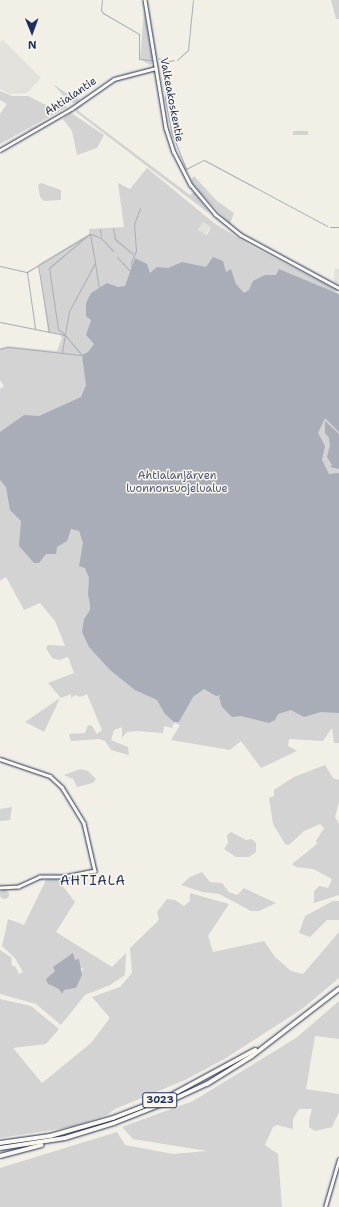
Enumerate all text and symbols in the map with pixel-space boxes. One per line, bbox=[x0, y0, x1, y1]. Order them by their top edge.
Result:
north arrow bbox=[12, 12, 52, 52]
text: N bbox=[28, 37, 37, 52]
street label: Valkeakoskentie bbox=[156, 57, 186, 143]
street label: Ahtialantie bbox=[43, 75, 99, 119]
park label: Ahtialanjärven luonnonsuojelualue bbox=[126, 470, 228, 496]
district label: AHTIALA bbox=[60, 873, 126, 889]
road number: 3023 bbox=[142, 1092, 178, 1108]

